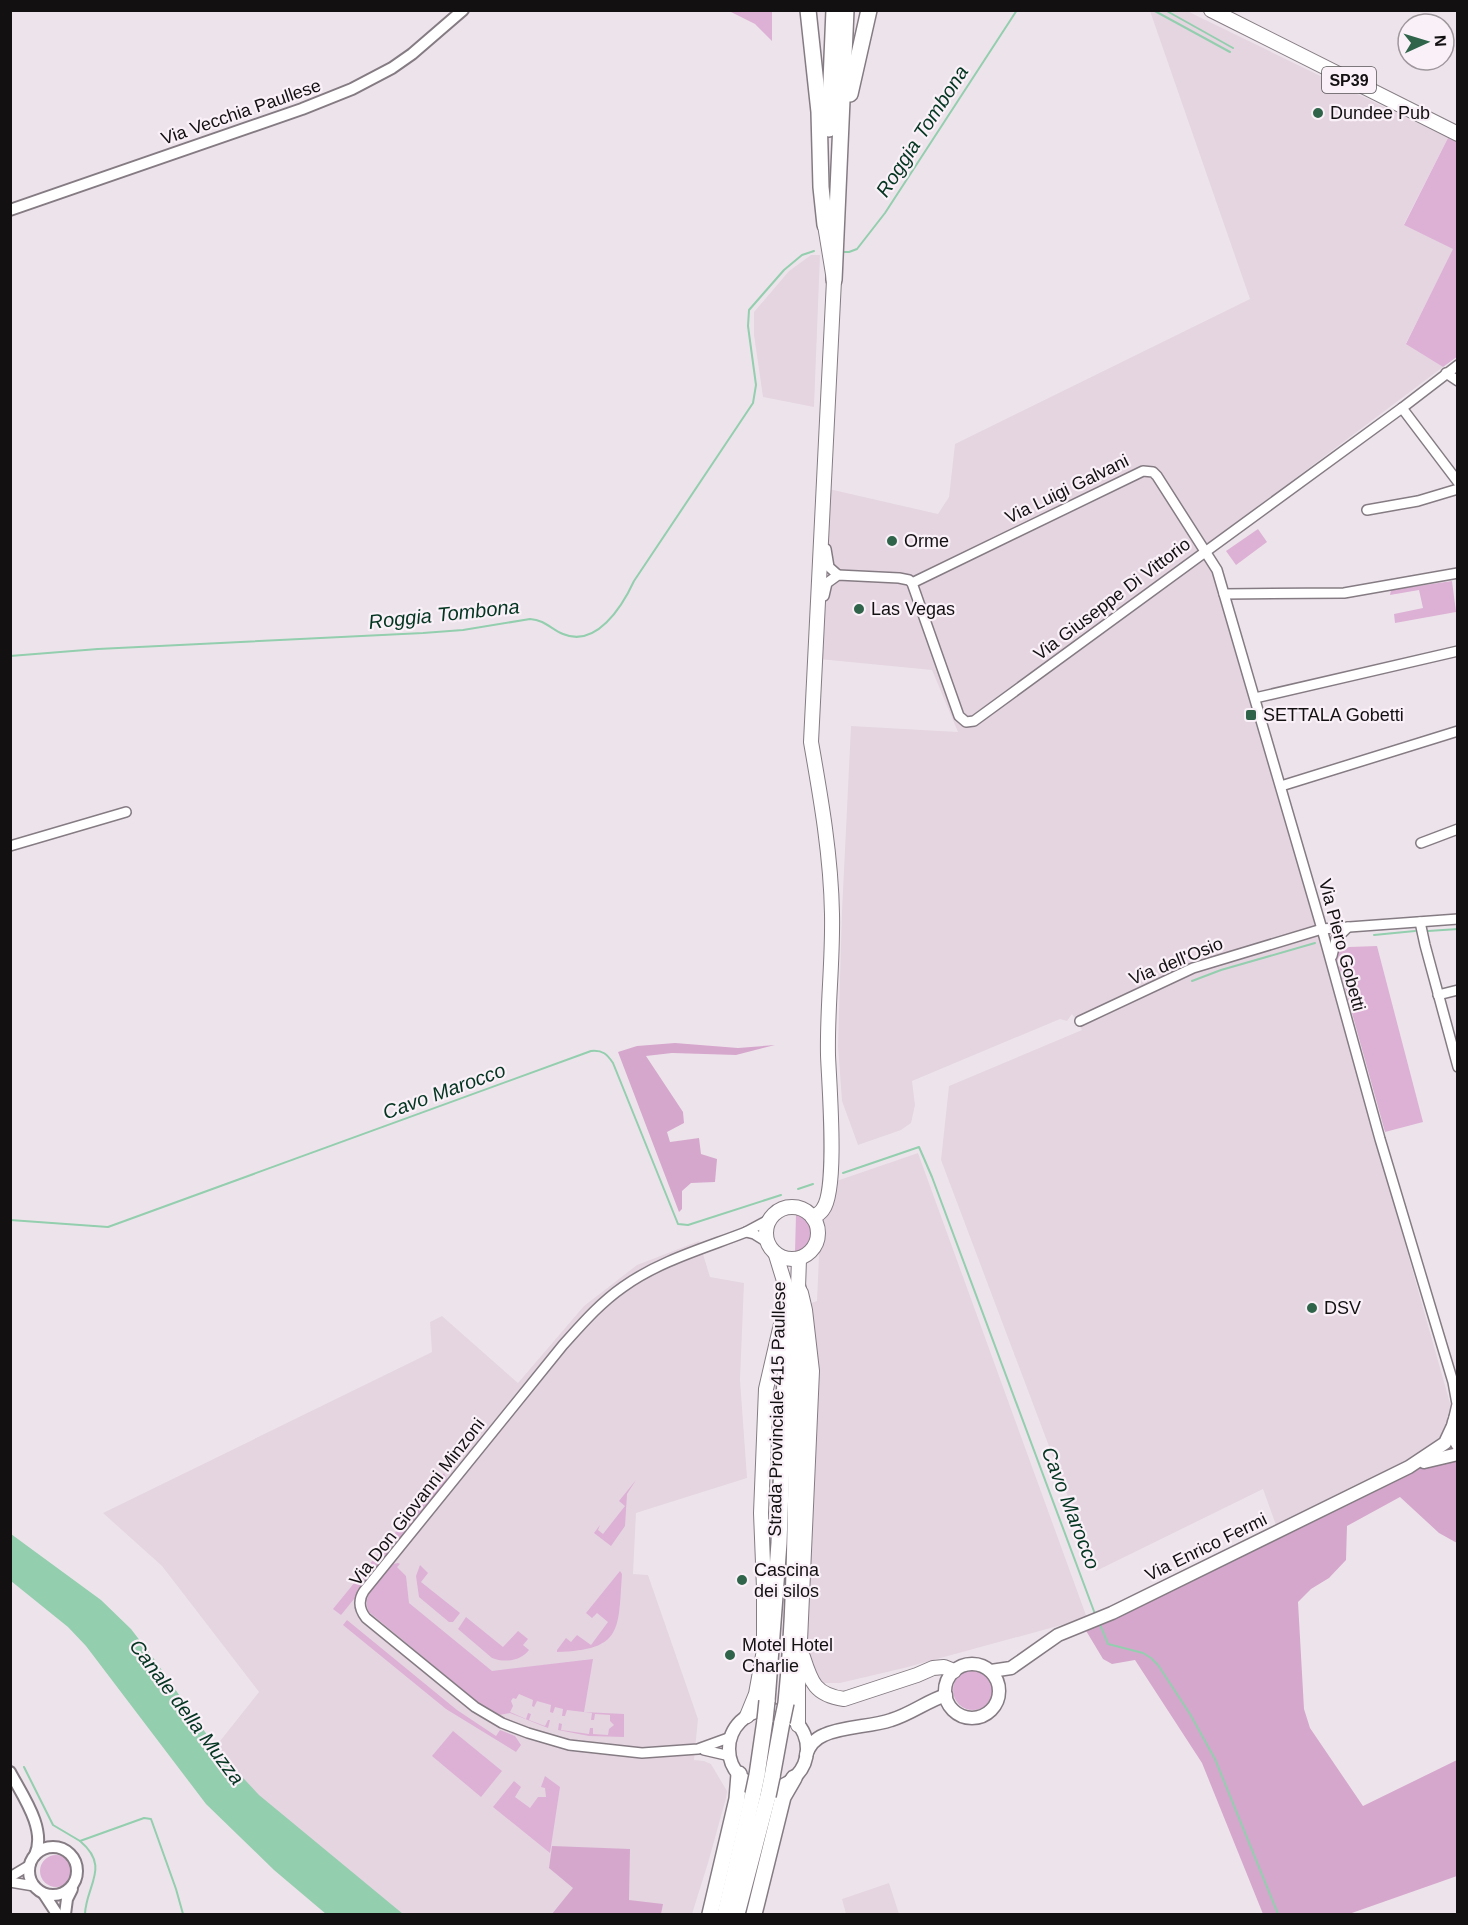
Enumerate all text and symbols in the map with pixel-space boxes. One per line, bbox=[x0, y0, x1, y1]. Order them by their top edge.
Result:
north arrow bbox=[1396, 12, 1456, 72]
text: N bbox=[1432, 35, 1449, 47]
water label: Roggia Tombona bbox=[871, 61, 973, 201]
road number: SP39 bbox=[1322, 67, 1376, 93]
street label: Via Vecchia Paullese bbox=[158, 75, 324, 149]
place label: Dundee Pub bbox=[1330, 103, 1430, 123]
marker: Dundee Pub bbox=[1311, 106, 1325, 120]
street label: Via Luigi Galvani bbox=[1002, 450, 1132, 528]
place label: Orme bbox=[904, 531, 949, 551]
marker: Orme bbox=[885, 534, 899, 548]
street label: Via Giuseppe Di Vittorio bbox=[1030, 534, 1194, 664]
water label: Roggia Tombona bbox=[367, 595, 521, 633]
place label: Las Vegas bbox=[871, 599, 955, 619]
marker: Las Vegas bbox=[852, 602, 866, 616]
place label: SETTALA Gobetti bbox=[1263, 705, 1404, 725]
marker: SETTALA Gobetti bbox=[1244, 708, 1258, 722]
street label: Via Piero Gobetti bbox=[1315, 877, 1369, 1013]
street label: Via dell'Osio bbox=[1126, 933, 1226, 989]
water label: Cavo Marocco bbox=[380, 1059, 508, 1123]
street label: Strada Provinciale 415 Paullese bbox=[765, 1281, 789, 1537]
place label: DSV bbox=[1324, 1298, 1361, 1318]
marker: DSV bbox=[1305, 1301, 1319, 1315]
street label: Via Don Giovanni Minzoni bbox=[345, 1414, 489, 1590]
water label: Cavo Marocco bbox=[1038, 1444, 1104, 1572]
street label: Via Enrico Fermi bbox=[1142, 1509, 1270, 1585]
place label: Cascina dei silos bbox=[754, 1560, 820, 1601]
marker: Cascina dei silos bbox=[735, 1573, 749, 1587]
water label: Canale della Muzza bbox=[125, 1635, 249, 1789]
place label: Motel Hotel Charlie bbox=[742, 1635, 833, 1676]
marker: Motel Hotel Charlie bbox=[723, 1648, 737, 1662]

